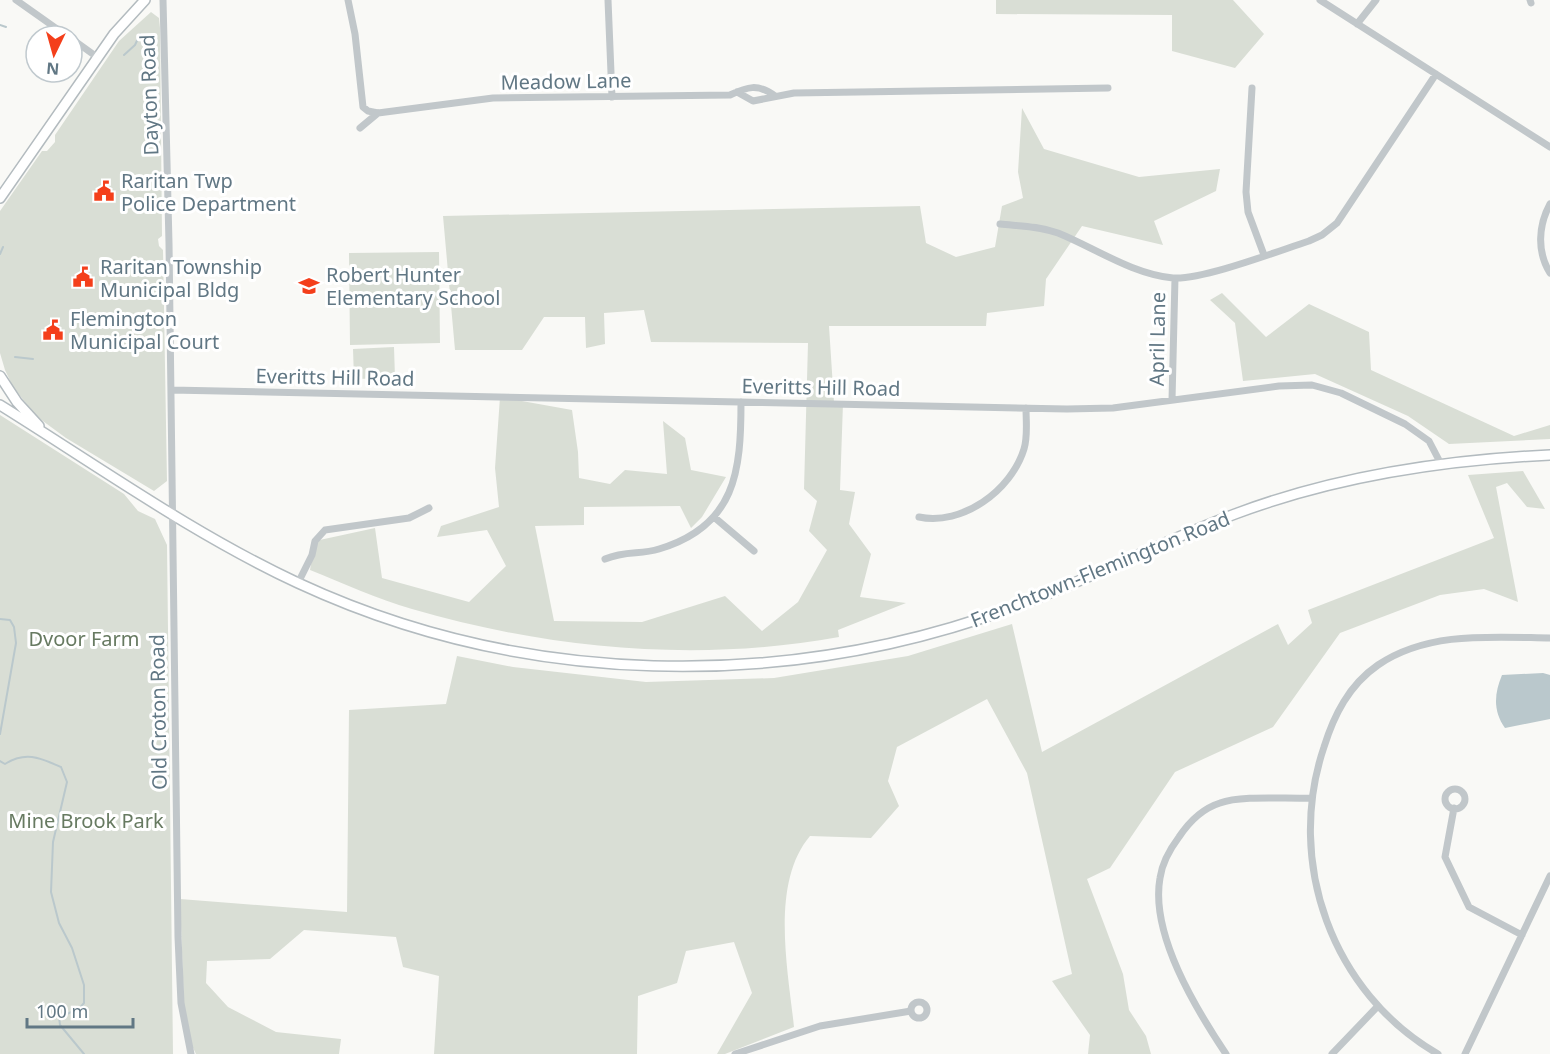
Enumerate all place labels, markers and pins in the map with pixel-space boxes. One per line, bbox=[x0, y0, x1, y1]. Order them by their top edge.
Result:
place label: Raritan Twp Police Department bbox=[121, 167, 296, 217]
public building icon: Raritan Twp Police Department bbox=[92, 179, 116, 203]
place label: Raritan Township Municipal Bldg bbox=[100, 253, 262, 303]
place label: Robert Hunter Elementary School bbox=[326, 261, 500, 311]
public building icon: Raritan Township Municipal Bldg bbox=[71, 265, 95, 289]
school or university icon: Robert Hunter Elementary School bbox=[297, 274, 321, 298]
place label: Flemington Municipal Court bbox=[70, 305, 219, 355]
public building icon: Flemington Municipal Court bbox=[41, 318, 65, 342]

